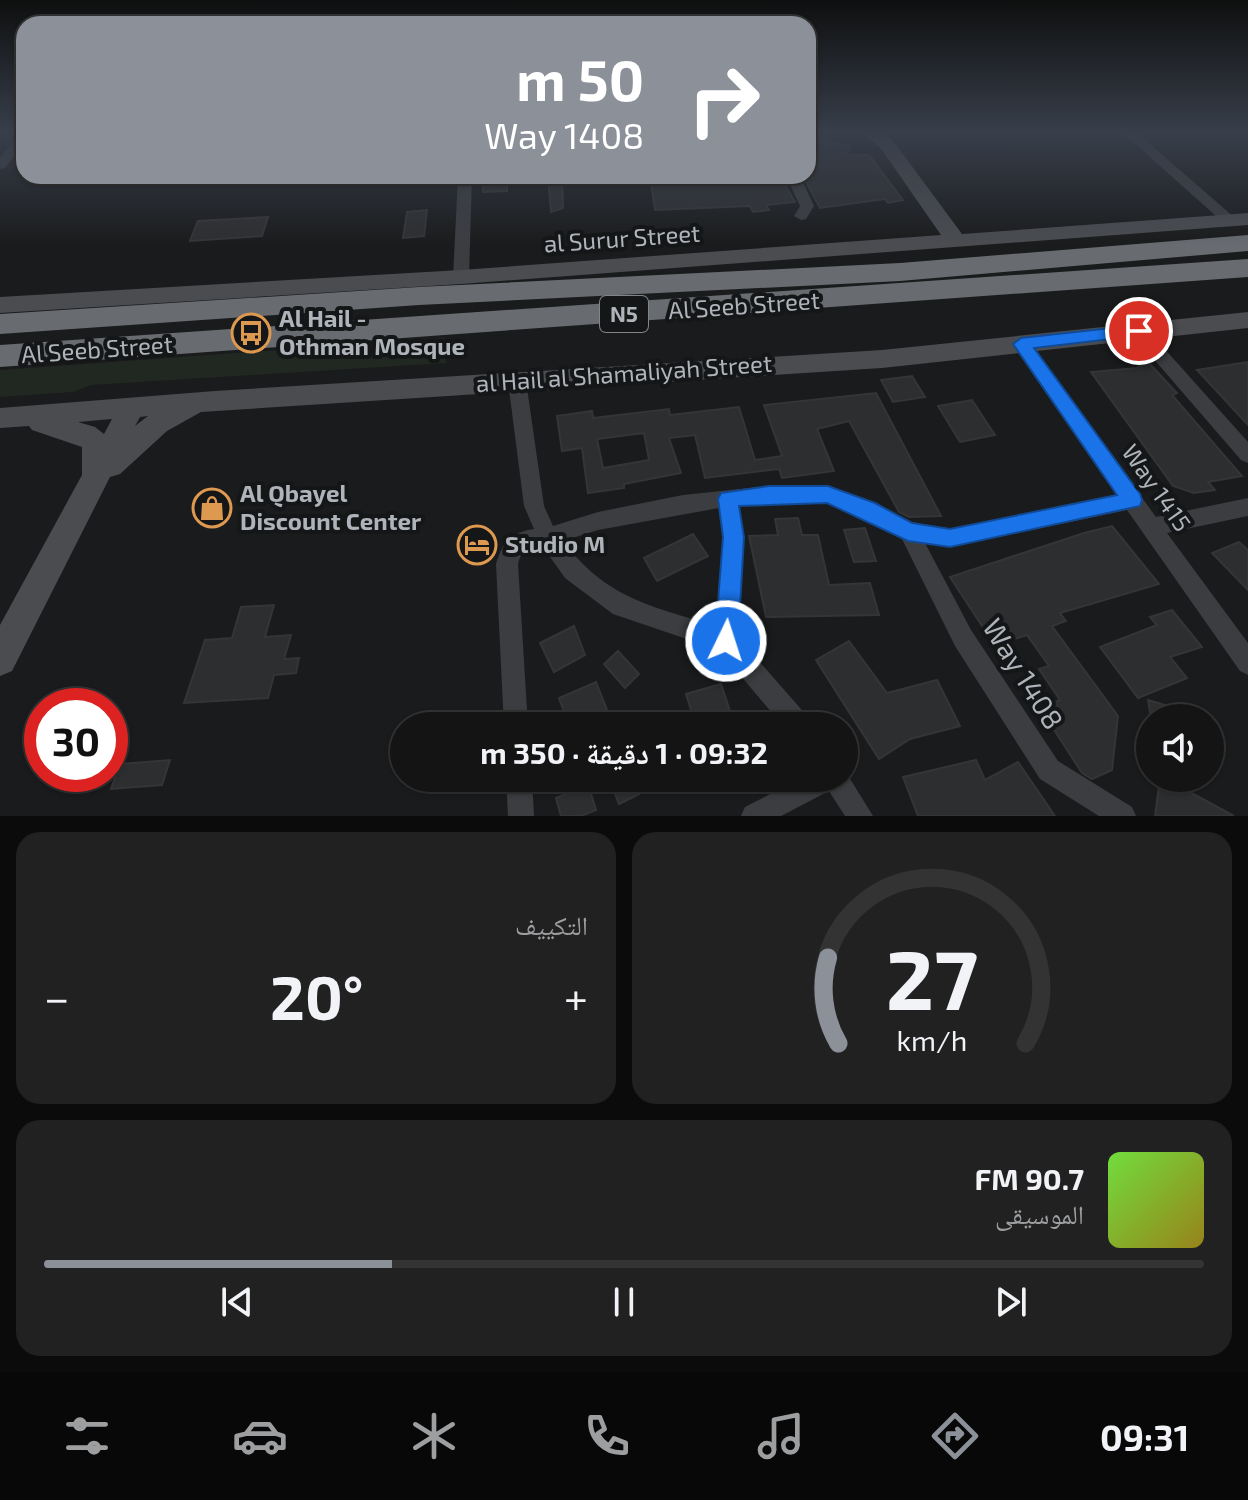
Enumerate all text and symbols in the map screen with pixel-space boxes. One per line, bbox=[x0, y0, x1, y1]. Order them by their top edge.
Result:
text: 50 m bbox=[516, 45, 644, 112]
icon: right bbox=[672, 48, 776, 152]
text: Way 1408 bbox=[484, 113, 644, 156]
street label: al Surur Street bbox=[543, 218, 701, 257]
street label: Al Seeb Street bbox=[667, 285, 821, 324]
road number: N5 bbox=[600, 296, 648, 332]
pin bbox=[1105, 297, 1173, 365]
place label: Al Hail - Othman Mosque bbox=[279, 303, 465, 360]
icon: arrive bbox=[1117, 309, 1161, 353]
bus stop icon: Al Hail - Othman Mosque bbox=[230, 312, 272, 354]
street label: Al Seeb Street bbox=[20, 329, 174, 368]
street label: al Hail al Shamaliyah Street bbox=[475, 348, 773, 397]
street label: Way 1415 bbox=[1117, 438, 1198, 536]
place label: Al Qbayel Discount Center bbox=[240, 478, 422, 535]
shop icon: Al Qbayel Discount Center bbox=[191, 487, 233, 529]
hotel icon: Studio M bbox=[456, 524, 498, 566]
place label: Studio M bbox=[505, 529, 605, 558]
position arrow bbox=[684, 599, 768, 683]
street label: Way 1408 bbox=[977, 612, 1071, 735]
speed limit sign: 30 bbox=[24, 688, 128, 792]
map controls bbox=[1136, 704, 1224, 792]
button: sound bbox=[1136, 704, 1224, 792]
text: 09:32 · 1 دقيقة · 350 m bbox=[480, 734, 768, 770]
text: التكييف bbox=[515, 909, 588, 940]
text: 27 bbox=[886, 927, 978, 1027]
text: 20° bbox=[270, 960, 363, 1032]
text: − bbox=[44, 970, 70, 1023]
text: + bbox=[564, 970, 588, 1023]
text: km/h bbox=[897, 1022, 967, 1057]
text: 90.7 FM bbox=[975, 1160, 1084, 1196]
text: الموسيقى bbox=[995, 1198, 1084, 1229]
icon: previous bbox=[215, 1280, 259, 1324]
icon: pause bbox=[602, 1280, 646, 1324]
icon: next bbox=[989, 1280, 1033, 1324]
icon: filters bbox=[59, 1408, 115, 1464]
icon: car bbox=[232, 1408, 288, 1464]
icon: climate bbox=[406, 1408, 462, 1464]
icon: phone bbox=[579, 1408, 635, 1464]
icon: music bbox=[753, 1408, 809, 1464]
icon: directions bbox=[927, 1408, 983, 1464]
text: 09:31 bbox=[1100, 1415, 1189, 1458]

